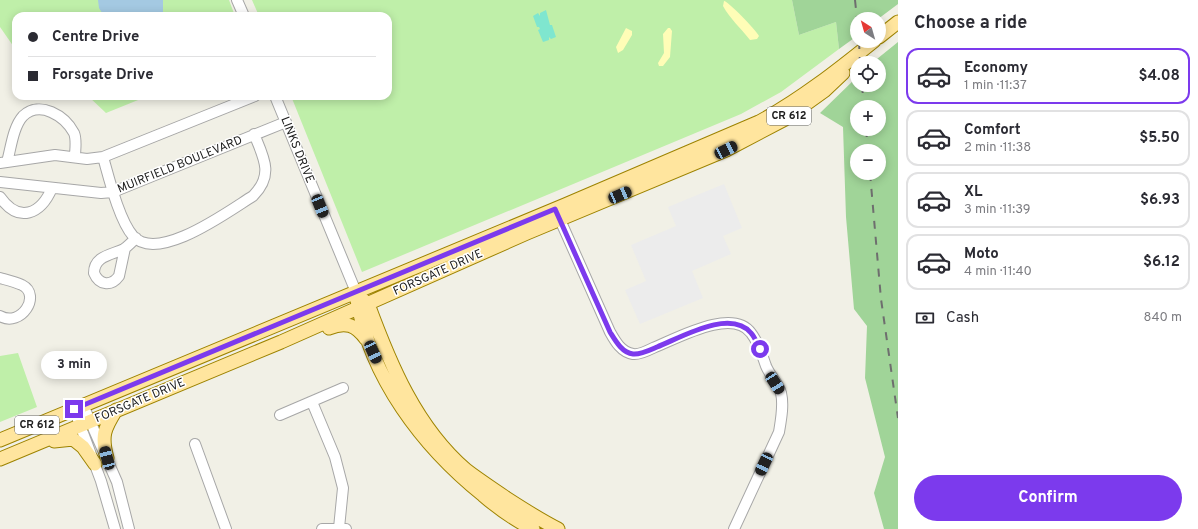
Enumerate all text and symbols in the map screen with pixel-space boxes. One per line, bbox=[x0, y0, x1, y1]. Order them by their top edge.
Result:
north arrow bbox=[850, 12, 886, 48]
map controls bbox=[850, 12, 886, 180]
text: Choose a ride bbox=[914, 12, 1027, 35]
text: Centre Drive bbox=[52, 28, 139, 47]
button: locate bbox=[850, 56, 886, 92]
icon: car bbox=[916, 58, 952, 94]
text: Economy bbox=[964, 59, 1028, 78]
text: Forsgate Drive bbox=[52, 66, 154, 85]
text: $4.08 bbox=[1138, 67, 1180, 86]
text: 1 min · 11:37 bbox=[964, 78, 1027, 94]
button: + bbox=[850, 100, 886, 136]
road number: CR 612 bbox=[767, 107, 811, 125]
street label: LINKS DRIVE bbox=[276, 114, 318, 186]
icon: car bbox=[916, 120, 952, 156]
text: Comfort bbox=[964, 121, 1021, 140]
text: $5.50 bbox=[1139, 129, 1180, 148]
street label: MUIRFIELD BOULEVARD bbox=[115, 133, 245, 197]
car bbox=[713, 139, 739, 161]
text: 2 min · 11:38 bbox=[964, 140, 1031, 156]
button: − bbox=[850, 144, 886, 180]
icon: car bbox=[916, 182, 952, 218]
text: XL bbox=[964, 183, 982, 202]
car bbox=[607, 185, 633, 205]
text: $6.93 bbox=[1140, 191, 1180, 210]
car bbox=[310, 193, 330, 219]
text: 3 min · 11:39 bbox=[964, 202, 1031, 218]
icon: car bbox=[916, 244, 952, 280]
text: Moto bbox=[964, 245, 999, 264]
street label: FORSGATE DRIVE bbox=[391, 246, 485, 300]
text: $6.12 bbox=[1143, 253, 1180, 272]
text: 4 min · 11:40 bbox=[964, 264, 1032, 280]
icon: cash bbox=[914, 307, 936, 329]
text: Cash bbox=[946, 309, 979, 328]
text: 840 m bbox=[1144, 310, 1182, 326]
car bbox=[362, 339, 384, 365]
route start bbox=[751, 340, 769, 358]
callout: 3 min bbox=[41, 351, 107, 379]
text: 3 min bbox=[57, 357, 91, 373]
car bbox=[763, 370, 787, 396]
street label: FORSGATE DRIVE bbox=[93, 375, 187, 427]
route end bbox=[65, 400, 83, 418]
road number: CR 612 bbox=[15, 416, 59, 434]
car bbox=[98, 445, 116, 471]
car bbox=[753, 451, 775, 477]
button: Confirm bbox=[914, 475, 1182, 521]

